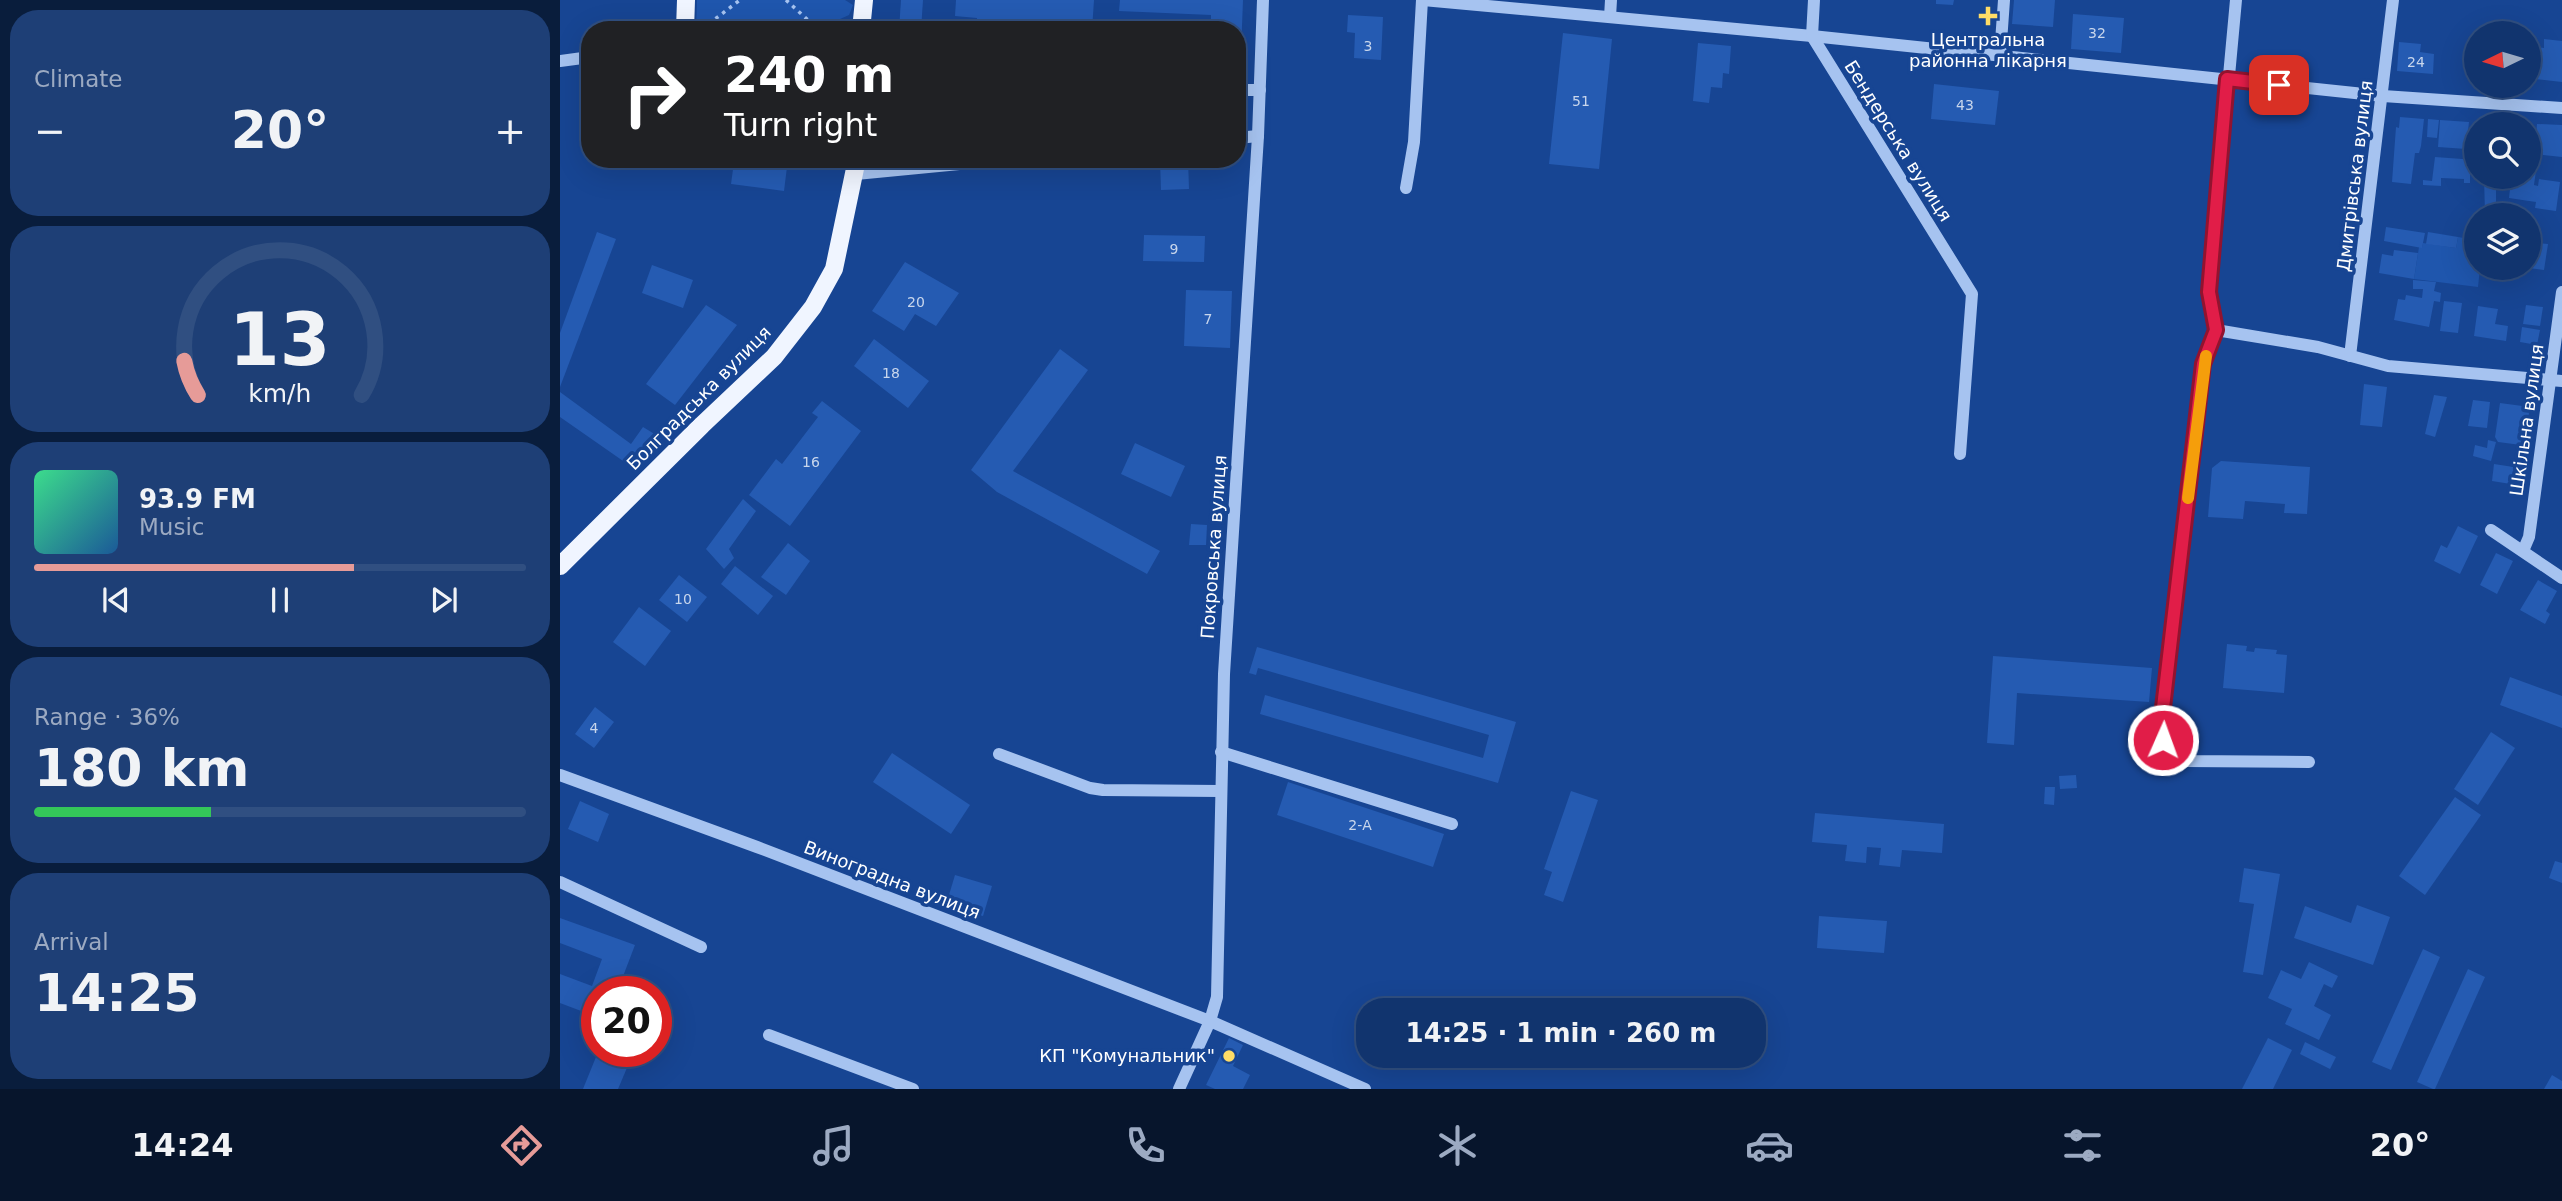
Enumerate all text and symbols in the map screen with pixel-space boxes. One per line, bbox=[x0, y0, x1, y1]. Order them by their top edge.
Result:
marker: Центральна районна лікарня bbox=[1978, 6, 1998, 26]
north arrow bbox=[2464, 21, 2541, 98]
map controls bbox=[2464, 21, 2541, 280]
house number: 32 bbox=[2088, 25, 2106, 41]
place label: Центральна районна лікарня bbox=[1909, 29, 2067, 71]
house number: 3 bbox=[1364, 38, 1372, 54]
text: 240 m bbox=[724, 47, 894, 104]
icon: right bbox=[609, 49, 700, 140]
house number: 24 bbox=[2407, 54, 2425, 70]
pin bbox=[2249, 55, 2309, 115]
street label: Бендерська вулиця bbox=[1840, 56, 1957, 225]
text: Climate bbox=[34, 66, 123, 92]
icon: arrive bbox=[2260, 66, 2298, 104]
street label: Дмитрівська вулиця bbox=[2332, 79, 2377, 273]
house number: 51 bbox=[1572, 93, 1590, 109]
house number: 43 bbox=[1956, 97, 1974, 113]
text: 20° bbox=[231, 100, 329, 160]
text: Turn right bbox=[724, 106, 877, 144]
text: − bbox=[34, 109, 66, 153]
text: + bbox=[494, 109, 526, 153]
button: search bbox=[2464, 112, 2541, 189]
button: layers bbox=[2464, 203, 2541, 280]
house number: 9 bbox=[1170, 241, 1178, 257]
house number: 20 bbox=[907, 294, 925, 310]
text: 13 bbox=[229, 297, 331, 382]
house number: 7 bbox=[1204, 311, 1212, 327]
street label: Болградська вулиця bbox=[622, 321, 775, 474]
street label: Шкільна вулиця bbox=[2505, 343, 2548, 497]
house number: 18 bbox=[882, 365, 900, 381]
text: km/h bbox=[248, 378, 312, 407]
house number: 16 bbox=[802, 454, 820, 470]
street label: Покровська вулиця bbox=[1197, 454, 1230, 640]
text: 93.9 FM bbox=[139, 484, 256, 514]
text: Music bbox=[139, 514, 204, 540]
icon: previous bbox=[97, 581, 135, 619]
icon: pause bbox=[261, 581, 299, 619]
icon: next bbox=[425, 581, 463, 619]
house number: 10 bbox=[674, 591, 692, 607]
position arrow bbox=[2126, 703, 2200, 777]
text: Range · 36% bbox=[34, 704, 180, 730]
house number: 4 bbox=[590, 720, 599, 736]
text: 180 km bbox=[34, 738, 249, 798]
house number: 2-А bbox=[1348, 817, 1372, 833]
street label: Виноградна вулиця bbox=[801, 836, 983, 923]
text: Arrival bbox=[34, 929, 109, 955]
text: 14:25 bbox=[34, 963, 200, 1023]
speed limit sign: 20 bbox=[581, 976, 672, 1067]
text: 14:25 · 1 min · 260 m bbox=[1406, 1018, 1716, 1048]
place label: КП "Комунальник" bbox=[1039, 1045, 1215, 1066]
marker: КП "Комунальник" bbox=[1221, 1048, 1237, 1064]
icon: directions bbox=[497, 1121, 546, 1170]
icon: music bbox=[809, 1121, 858, 1170]
icon: phone bbox=[1121, 1121, 1170, 1170]
icon: climate bbox=[1433, 1121, 1482, 1170]
icon: car bbox=[1745, 1121, 1794, 1170]
icon: filters bbox=[2058, 1121, 2107, 1170]
text: 14:24 bbox=[132, 1126, 233, 1164]
text: 20° bbox=[2370, 1126, 2430, 1164]

